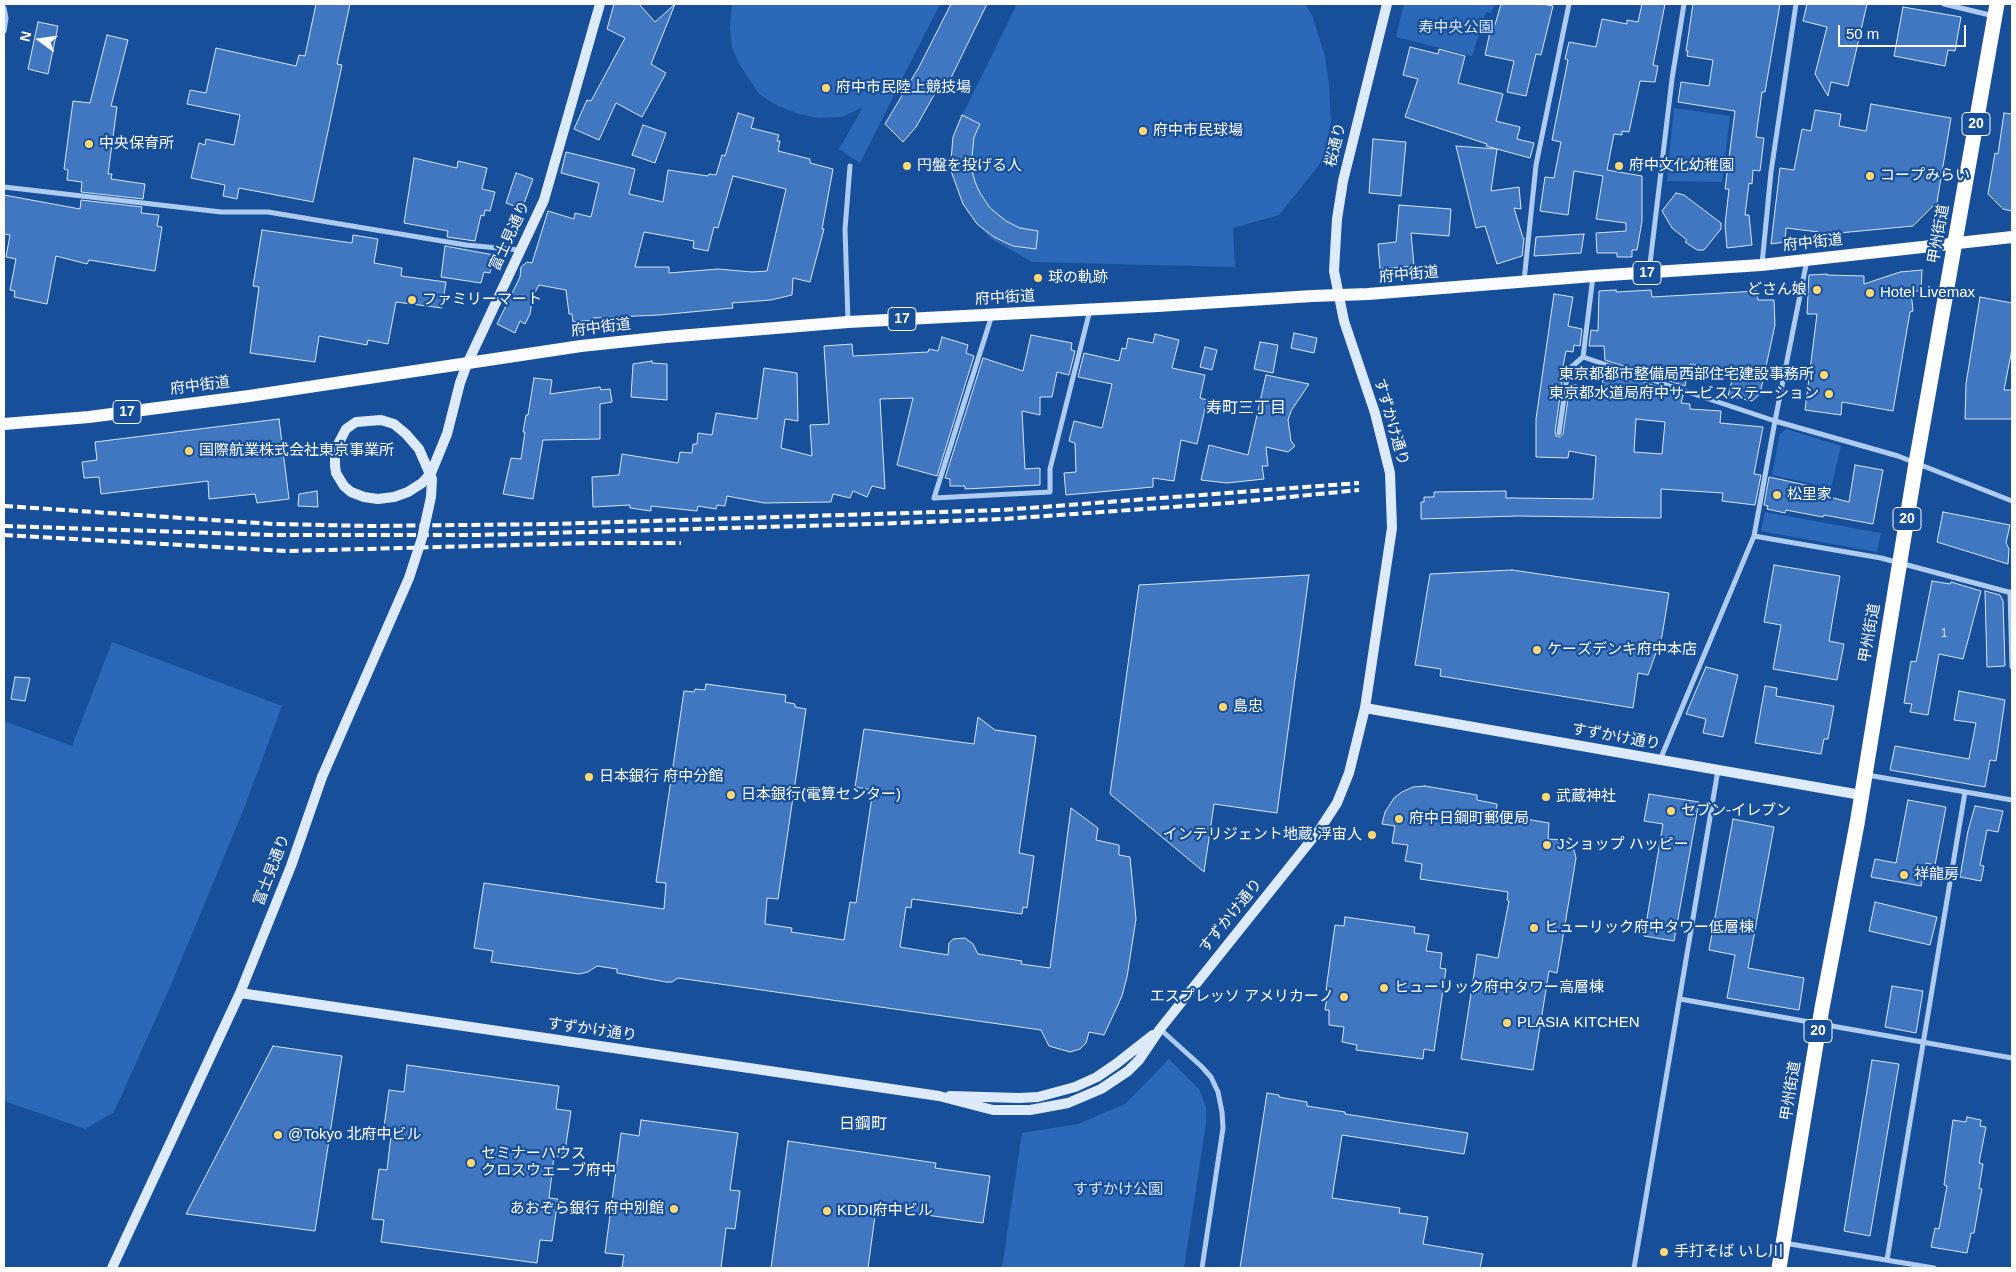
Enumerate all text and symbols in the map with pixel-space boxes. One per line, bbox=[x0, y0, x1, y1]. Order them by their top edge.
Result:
north arrow bbox=[15, 15, 65, 65]
scale bar bbox=[1841, 15, 1968, 47]
park label: 寿中央公園 bbox=[1419, 19, 1493, 37]
text: 50 m bbox=[1846, 25, 1879, 42]
text: N bbox=[16, 30, 34, 43]
place label: 府中市民陸上競技場 bbox=[836, 79, 971, 97]
marker: 府中市民陸上競技場 bbox=[820, 82, 832, 94]
road number: 20 bbox=[1962, 112, 1990, 136]
street label: 桜通り bbox=[1322, 121, 1350, 169]
place label: 府中市民球場 bbox=[1153, 122, 1243, 140]
marker: 府中市民球場 bbox=[1137, 125, 1149, 137]
place label: 中央保育所 bbox=[99, 135, 174, 153]
marker: 中央保育所 bbox=[83, 138, 95, 150]
place label: 円盤を投げる人 bbox=[917, 157, 1022, 175]
place label: 府中文化幼稚園 bbox=[1629, 157, 1734, 175]
marker: 円盤を投げる人 bbox=[901, 160, 913, 172]
marker: 府中文化幼稚園 bbox=[1613, 160, 1625, 172]
place label: コープみらい bbox=[1880, 167, 1970, 185]
marker: コープみらい bbox=[1864, 170, 1876, 182]
street label: 富士見通り bbox=[486, 198, 534, 274]
street label: 甲州街道 bbox=[1925, 203, 1953, 265]
street label: 府中街道 bbox=[1782, 231, 1844, 255]
road number: 17 bbox=[1633, 262, 1661, 284]
street label: 府中街道 bbox=[1378, 263, 1440, 287]
place label: 球の軌跡 bbox=[1048, 269, 1108, 287]
marker: 球の軌跡 bbox=[1032, 272, 1044, 284]
place label: どさん娘 bbox=[1747, 281, 1807, 299]
marker: どさん娘 bbox=[1811, 284, 1823, 296]
place label: Hotel Livemax bbox=[1880, 284, 1975, 302]
street label: 府中街道 bbox=[975, 287, 1035, 309]
marker: Hotel Livemax bbox=[1864, 287, 1876, 299]
place label: ファミリーマート bbox=[422, 291, 542, 309]
marker: ファミリーマート bbox=[406, 294, 418, 306]
road number: 17 bbox=[888, 308, 916, 330]
street label: 府中街道 bbox=[570, 315, 632, 341]
place label: 東京都都市整備局西部住宅建設事務所 bbox=[1559, 366, 1814, 384]
marker: 東京都都市整備局西部住宅建設事務所 bbox=[1818, 369, 1830, 381]
street label: 府中街道 bbox=[169, 373, 231, 399]
street label: すずかけ通り bbox=[1370, 376, 1412, 468]
place label: 東京都水道局府中サービスステーション bbox=[1549, 385, 1819, 403]
marker: 東京都水道局府中サービスステーション bbox=[1823, 388, 1835, 400]
district label: 寿町三丁目 bbox=[1206, 399, 1286, 419]
road number: 17 bbox=[113, 401, 141, 424]
place label: 国際航業株式会社東京事業所 bbox=[199, 442, 394, 460]
marker: 国際航業株式会社東京事業所 bbox=[183, 445, 195, 457]
place label: 松里家 bbox=[1787, 486, 1832, 504]
marker: 松里家 bbox=[1771, 489, 1783, 501]
road number: 20 bbox=[1893, 508, 1921, 530]
street label: 甲州街道 bbox=[1856, 602, 1884, 664]
house number: 1 bbox=[1941, 627, 1947, 641]
place label: ケーズデンキ府中本店 bbox=[1547, 641, 1697, 659]
marker: ケーズデンキ府中本店 bbox=[1531, 644, 1543, 656]
place label: 島忠 bbox=[1233, 698, 1263, 716]
marker: 島忠 bbox=[1217, 701, 1229, 713]
street label: すずかけ通り bbox=[1570, 720, 1662, 754]
place label: 日本銀行 府中分館 bbox=[599, 768, 723, 786]
marker: 日本銀行 府中分館 bbox=[583, 771, 595, 783]
place label: 日本銀行(電算センター) bbox=[741, 786, 901, 804]
place label: 武蔵神社 bbox=[1556, 788, 1616, 806]
marker: 日本銀行(電算センター) bbox=[725, 789, 737, 801]
marker: 武蔵神社 bbox=[1540, 791, 1552, 803]
place label: セブン-イレブン bbox=[1681, 802, 1791, 820]
marker: セブン-イレブン bbox=[1665, 805, 1677, 817]
place label: 府中日鋼町郵便局 bbox=[1409, 810, 1529, 828]
marker: 府中日鋼町郵便局 bbox=[1393, 813, 1405, 825]
place label: インテリジェント地蔵 浮宙人 bbox=[1163, 826, 1362, 844]
marker: インテリジェント地蔵 浮宙人 bbox=[1366, 829, 1378, 841]
street label: 富士見通り bbox=[250, 832, 294, 908]
place label: Jショップ ハッピー bbox=[1557, 836, 1689, 854]
marker: Jショップ ハッピー bbox=[1541, 839, 1553, 851]
place label: 祥龍房 bbox=[1914, 866, 1959, 884]
marker: 祥龍房 bbox=[1898, 869, 1910, 881]
street label: すずかけ通り bbox=[1196, 875, 1266, 957]
place label: ヒューリック府中タワー低層棟 bbox=[1544, 919, 1754, 937]
marker: ヒューリック府中タワー低層棟 bbox=[1528, 922, 1540, 934]
place label: ヒューリック府中タワー高層棟 bbox=[1394, 979, 1604, 997]
marker: ヒューリック府中タワー高層棟 bbox=[1378, 982, 1390, 994]
place label: エスプレッソ アメリカーノ bbox=[1150, 988, 1334, 1006]
marker: エスプレッソ アメリカーノ bbox=[1338, 991, 1350, 1003]
place label: PLASIA KITCHEN bbox=[1517, 1014, 1640, 1032]
street label: すずかけ通り bbox=[546, 1015, 638, 1045]
marker: PLASIA KITCHEN bbox=[1501, 1017, 1513, 1029]
road number: 20 bbox=[1804, 1019, 1832, 1042]
street label: 甲州街道 bbox=[1777, 1060, 1805, 1122]
district label: 日鋼町 bbox=[839, 1115, 887, 1135]
place label: @Tokyo 北府中ビル bbox=[288, 1126, 422, 1144]
marker: @Tokyo 北府中ビル bbox=[272, 1129, 284, 1141]
place label: セミナーハウス クロスウェーブ府中 bbox=[481, 1145, 616, 1180]
marker: セミナーハウス クロスウェーブ府中 bbox=[465, 1157, 477, 1169]
park label: すずかけ公園 bbox=[1073, 1181, 1163, 1199]
place label: あおぞら銀行 府中別館 bbox=[510, 1200, 664, 1218]
place label: KDDI府中ビル bbox=[837, 1202, 933, 1220]
marker: あおぞら銀行 府中別館 bbox=[668, 1203, 680, 1215]
marker: KDDI府中ビル bbox=[821, 1205, 833, 1217]
place label: 手打そば いし川 bbox=[1674, 1243, 1783, 1261]
marker: 手打そば いし川 bbox=[1658, 1246, 1670, 1258]

